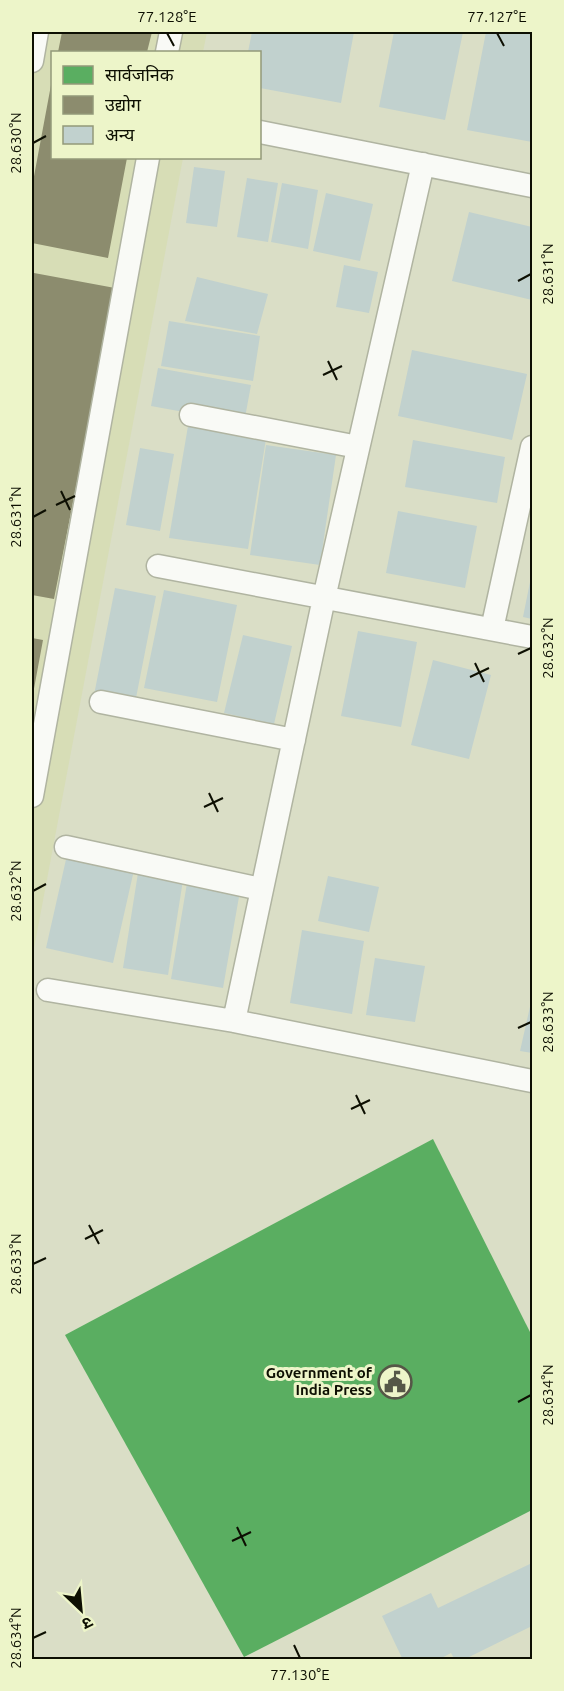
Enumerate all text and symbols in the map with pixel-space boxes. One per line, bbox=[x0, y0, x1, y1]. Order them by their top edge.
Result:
text: 77.128°E bbox=[137, 8, 197, 25]
text: 77.127°E bbox=[467, 8, 527, 25]
legend bbox=[51, 51, 261, 159]
text: सार्वजनिक bbox=[105, 64, 175, 84]
text: उद्योग bbox=[105, 94, 142, 114]
text: 28.630°N bbox=[7, 112, 24, 174]
text: अन्य bbox=[105, 124, 135, 144]
text: 28.631°N bbox=[539, 243, 556, 305]
text: 28.631°N bbox=[7, 486, 24, 548]
text: 28.632°N bbox=[539, 617, 556, 679]
text: 28.632°N bbox=[7, 860, 24, 922]
text: 28.633°N bbox=[539, 991, 556, 1053]
text: 28.633°N bbox=[7, 1233, 24, 1295]
place label: Government of India Press bbox=[266, 1364, 373, 1398]
public building icon: Government of India Press bbox=[377, 1364, 413, 1400]
text: 28.634°N bbox=[539, 1364, 556, 1426]
north arrow bbox=[51, 1580, 111, 1640]
text: 28.634°N bbox=[7, 1607, 24, 1669]
text: उ bbox=[79, 1613, 96, 1634]
text: 77.130°E bbox=[270, 1666, 330, 1683]

